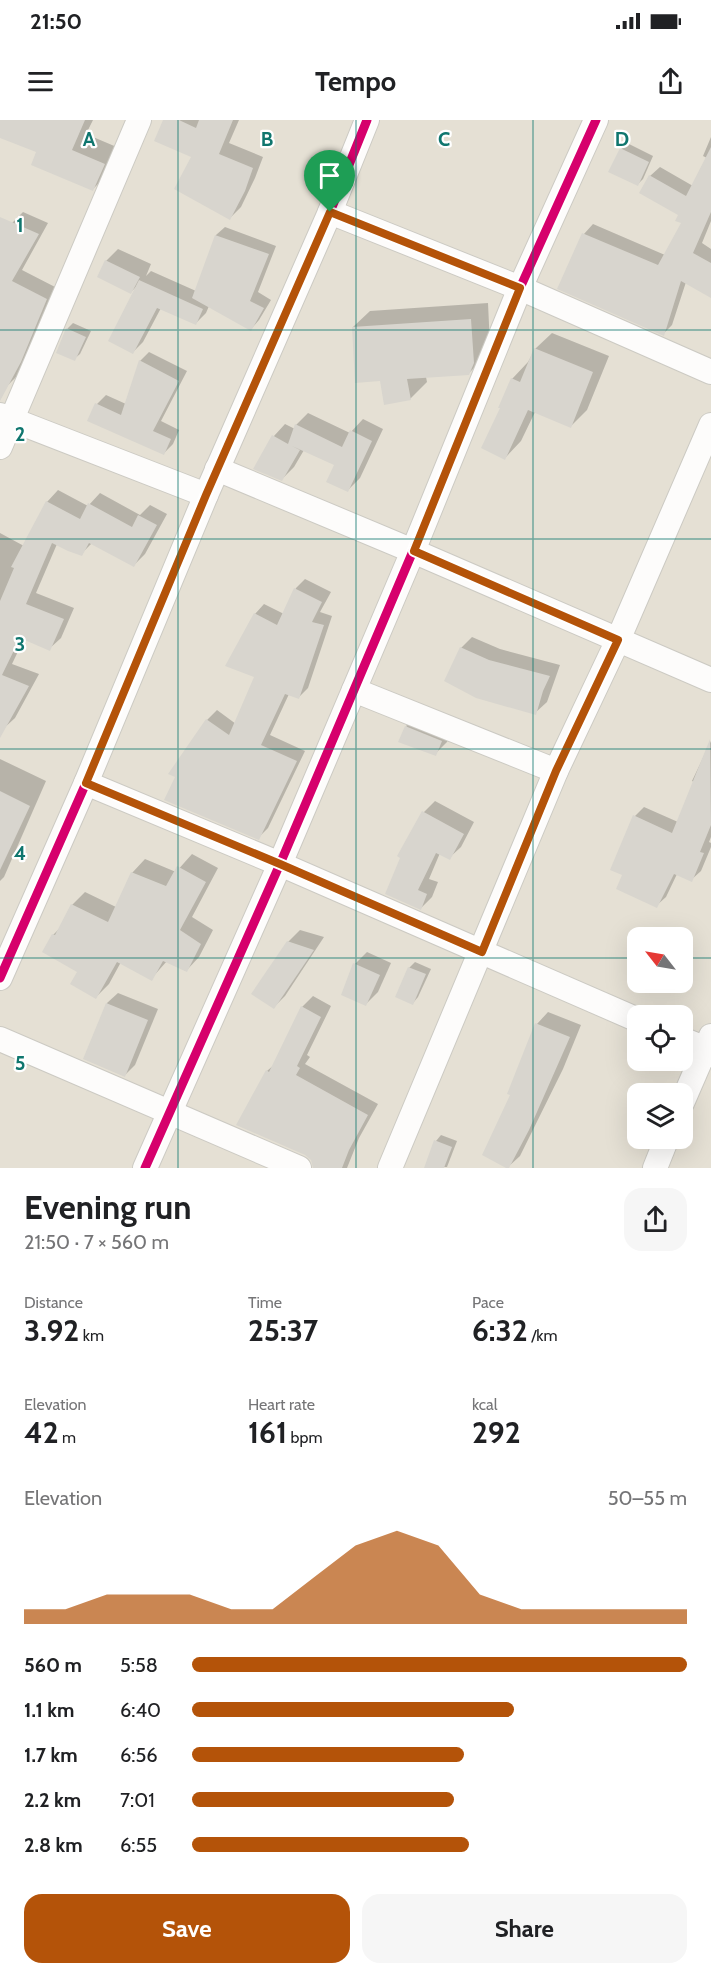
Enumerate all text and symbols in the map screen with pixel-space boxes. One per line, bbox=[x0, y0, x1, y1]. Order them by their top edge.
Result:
text: 21:50 bbox=[30, 8, 82, 35]
icon: menu bbox=[24, 65, 57, 98]
text: Tempo bbox=[315, 65, 396, 98]
icon: share bbox=[654, 65, 687, 98]
text: A bbox=[83, 127, 96, 151]
text: B bbox=[261, 127, 273, 151]
text: C bbox=[438, 127, 450, 151]
text: D bbox=[615, 127, 629, 151]
pin bbox=[304, 150, 355, 212]
icon: arrive bbox=[313, 159, 346, 192]
text: 1 bbox=[16, 213, 24, 237]
text: 2 bbox=[15, 422, 25, 446]
text: 3 bbox=[15, 632, 25, 656]
text: 4 bbox=[14, 841, 26, 865]
north arrow bbox=[627, 927, 693, 993]
map controls bbox=[627, 927, 693, 1149]
button: locate bbox=[627, 1005, 693, 1071]
text: 5 bbox=[15, 1051, 25, 1075]
button: layers bbox=[627, 1083, 693, 1149]
text: Evening run bbox=[24, 1187, 191, 1227]
button: share bbox=[624, 1188, 687, 1251]
text: 21:50 · 7 × 560 m bbox=[24, 1230, 169, 1254]
text: Distance bbox=[24, 1293, 83, 1312]
text: Time bbox=[248, 1293, 282, 1312]
text: Pace bbox=[472, 1293, 504, 1312]
text: 3.92 bbox=[24, 1312, 79, 1349]
text: 25:37 bbox=[248, 1312, 318, 1349]
text: 6:32 bbox=[472, 1312, 528, 1349]
text: km bbox=[79, 1326, 104, 1345]
text: /km bbox=[528, 1326, 558, 1345]
text: Elevation bbox=[24, 1395, 87, 1414]
text: Heart rate bbox=[248, 1395, 315, 1414]
text: kcal bbox=[472, 1395, 498, 1414]
text: 42 bbox=[24, 1414, 59, 1451]
text: 161 bbox=[248, 1414, 287, 1451]
text: 292 bbox=[472, 1414, 521, 1451]
text: m bbox=[59, 1428, 76, 1447]
text: bpm bbox=[287, 1428, 322, 1447]
text: Elevation bbox=[24, 1486, 102, 1510]
text: 50–55 m bbox=[608, 1486, 687, 1510]
text: 560 m bbox=[24, 1653, 82, 1677]
text: 5:58 bbox=[120, 1653, 158, 1677]
text: 1.1 km bbox=[24, 1698, 74, 1722]
text: 6:40 bbox=[120, 1698, 161, 1722]
text: 1.7 km bbox=[24, 1743, 78, 1767]
text: 6:56 bbox=[120, 1743, 158, 1767]
text: 2.2 km bbox=[24, 1788, 81, 1812]
text: 7:01 bbox=[120, 1788, 155, 1812]
text: 2.8 km bbox=[24, 1833, 83, 1857]
text: 6:55 bbox=[120, 1833, 157, 1857]
button: Save bbox=[24, 1894, 350, 1963]
button: Share bbox=[362, 1894, 687, 1963]

